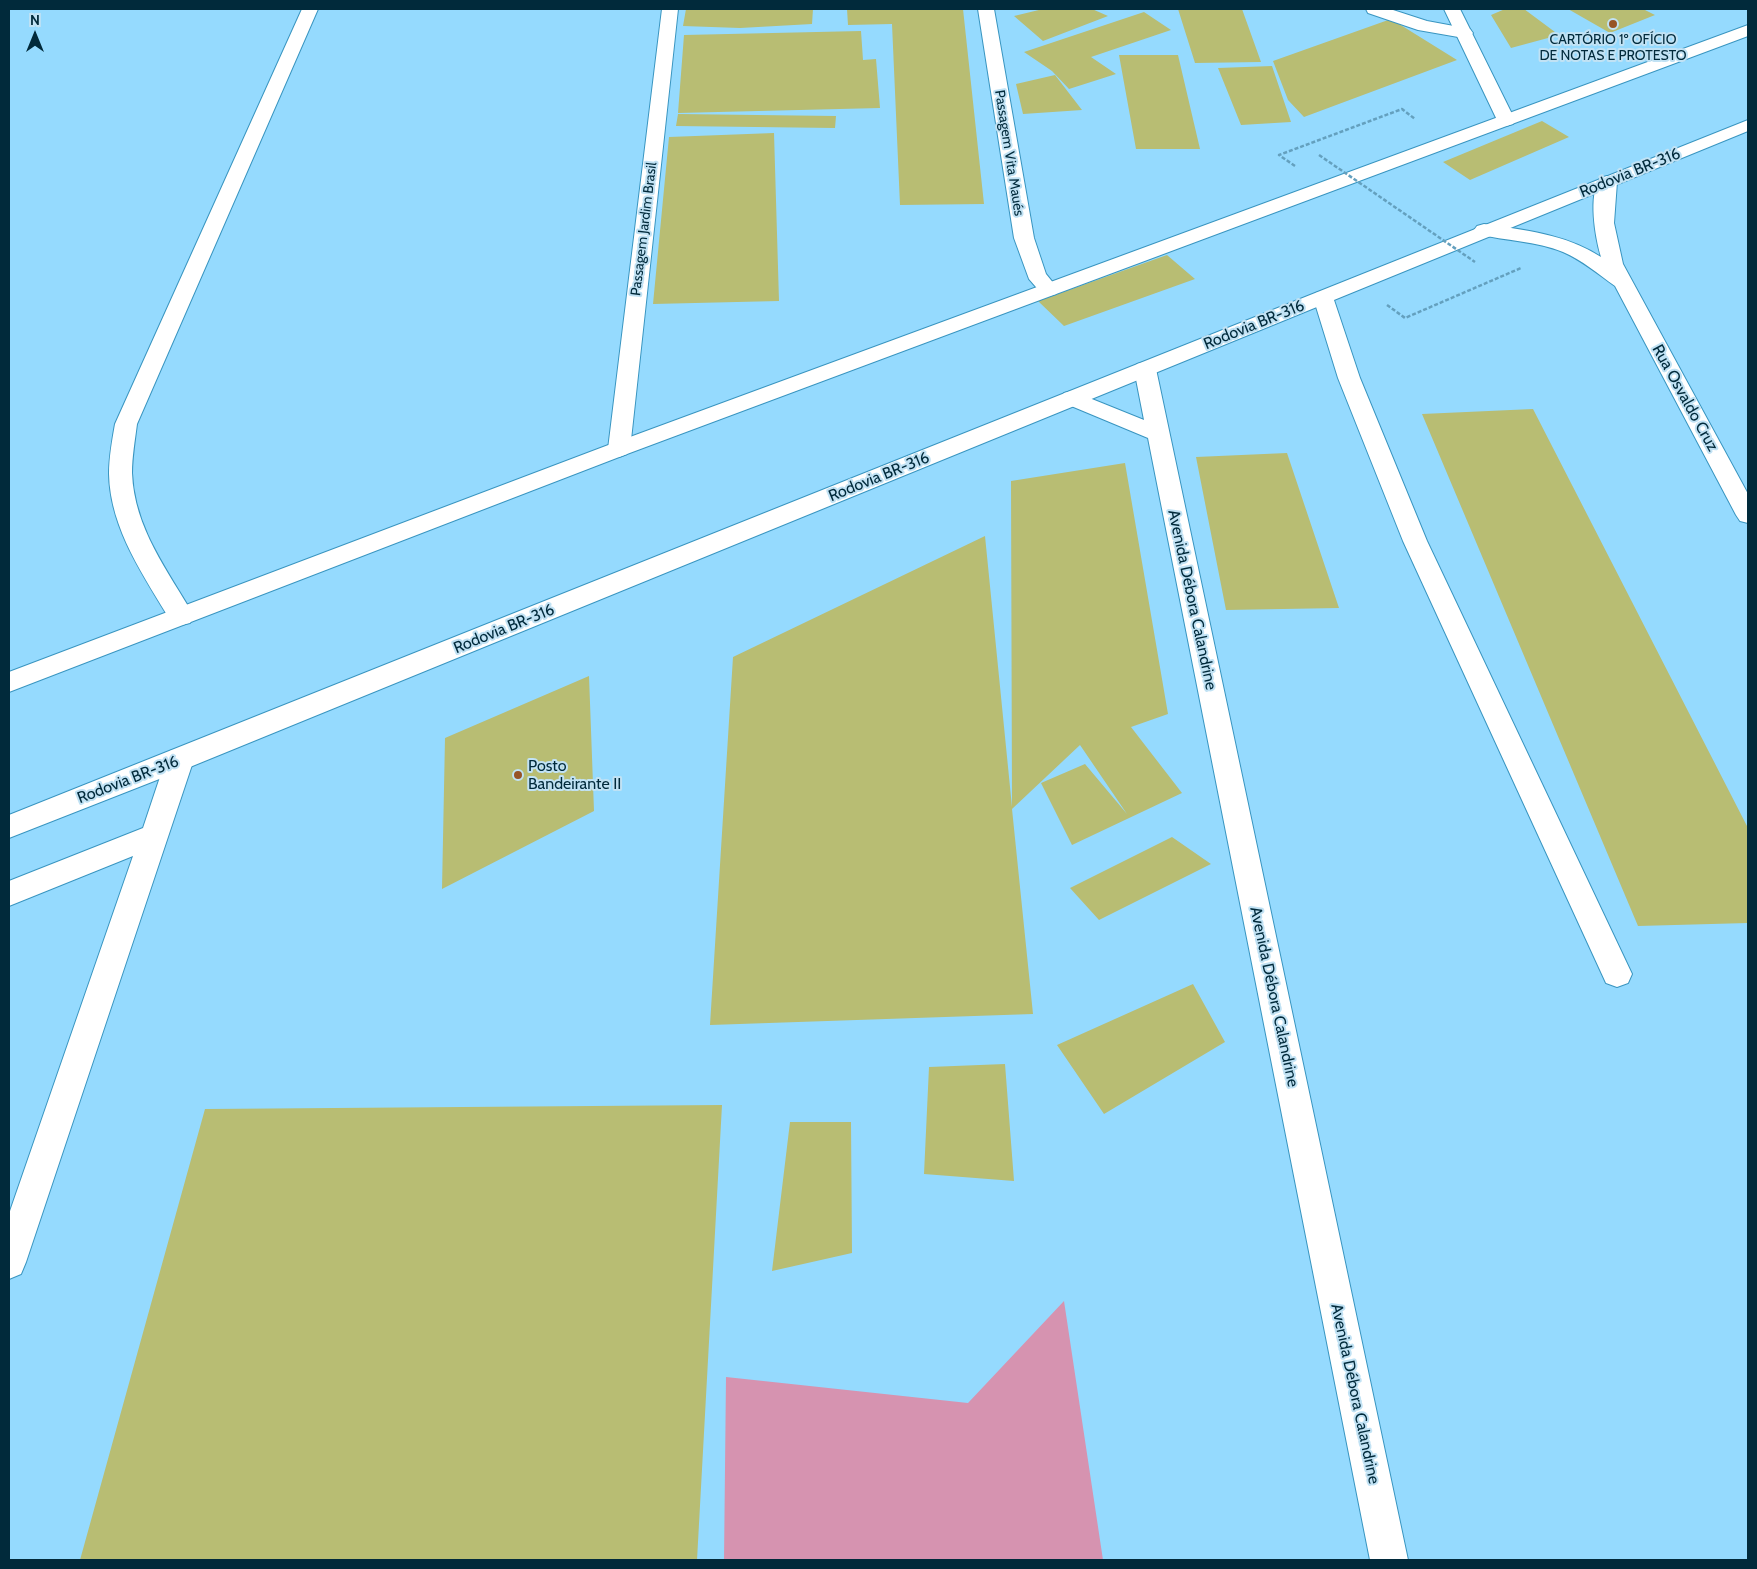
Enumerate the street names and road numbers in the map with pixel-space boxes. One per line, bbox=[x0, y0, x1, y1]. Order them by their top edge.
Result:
street label: Passagem Vita Maués bbox=[991, 89, 1027, 217]
street label: Rodovia BR-316 bbox=[1577, 144, 1683, 202]
street label: Passagem Jardim Brasil bbox=[627, 161, 661, 297]
street label: Rodovia BR-316 bbox=[1201, 296, 1307, 354]
street label: Rua Osvaldo Cruz bbox=[1648, 341, 1722, 455]
street label: Rodovia BR-316 bbox=[826, 448, 932, 506]
street label: Avenida Débora Calandrine bbox=[1164, 508, 1220, 692]
street label: Rodovia BR-316 bbox=[451, 600, 557, 658]
street label: Rodovia BR-316 bbox=[75, 752, 181, 808]
street label: Avenida Débora Calandrine bbox=[1246, 905, 1302, 1089]
street label: Avenida Débora Calandrine bbox=[1327, 1302, 1383, 1486]

